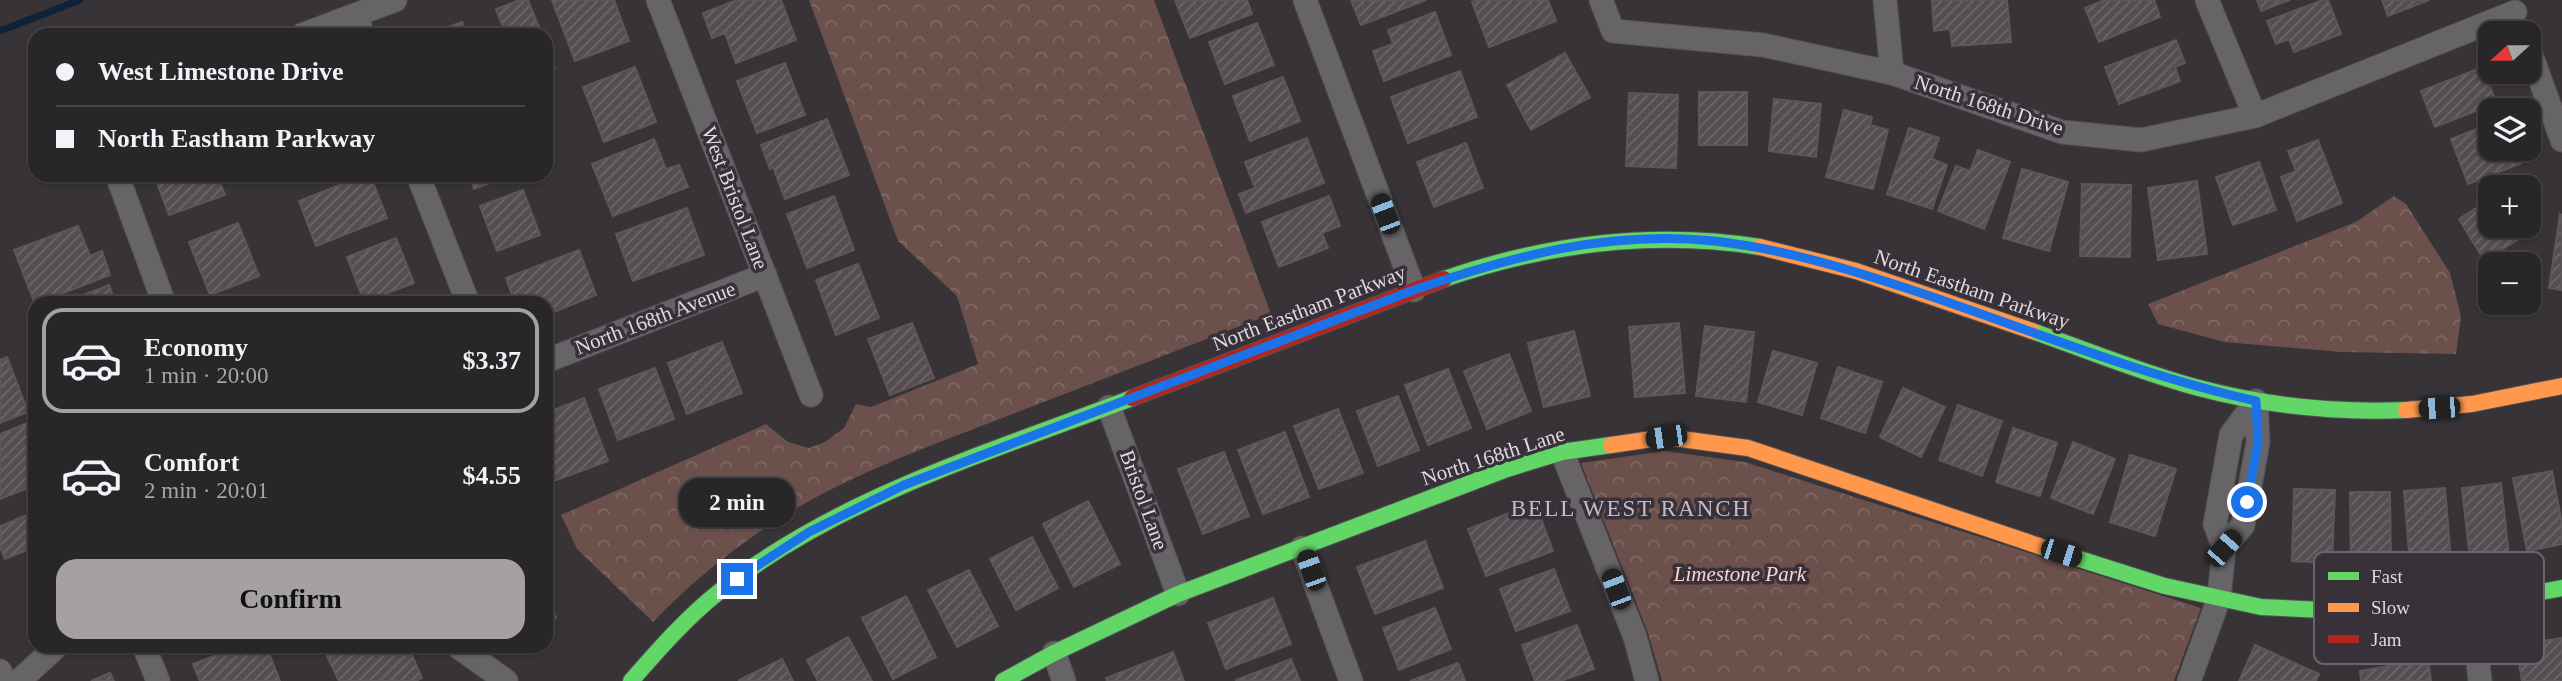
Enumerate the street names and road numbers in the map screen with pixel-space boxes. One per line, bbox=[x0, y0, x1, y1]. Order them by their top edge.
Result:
street label: North 168th Drive bbox=[1912, 70, 2066, 140]
street label: West Bristol Lane bbox=[697, 123, 773, 273]
street label: North Eastham Parkway bbox=[1871, 244, 2073, 334]
street label: North Eastham Parkway bbox=[1209, 260, 1410, 356]
street label: North 168th Avenue bbox=[571, 276, 739, 360]
street label: North 168th Lane bbox=[1418, 422, 1568, 490]
street label: Bristol Lane bbox=[1115, 447, 1173, 553]

